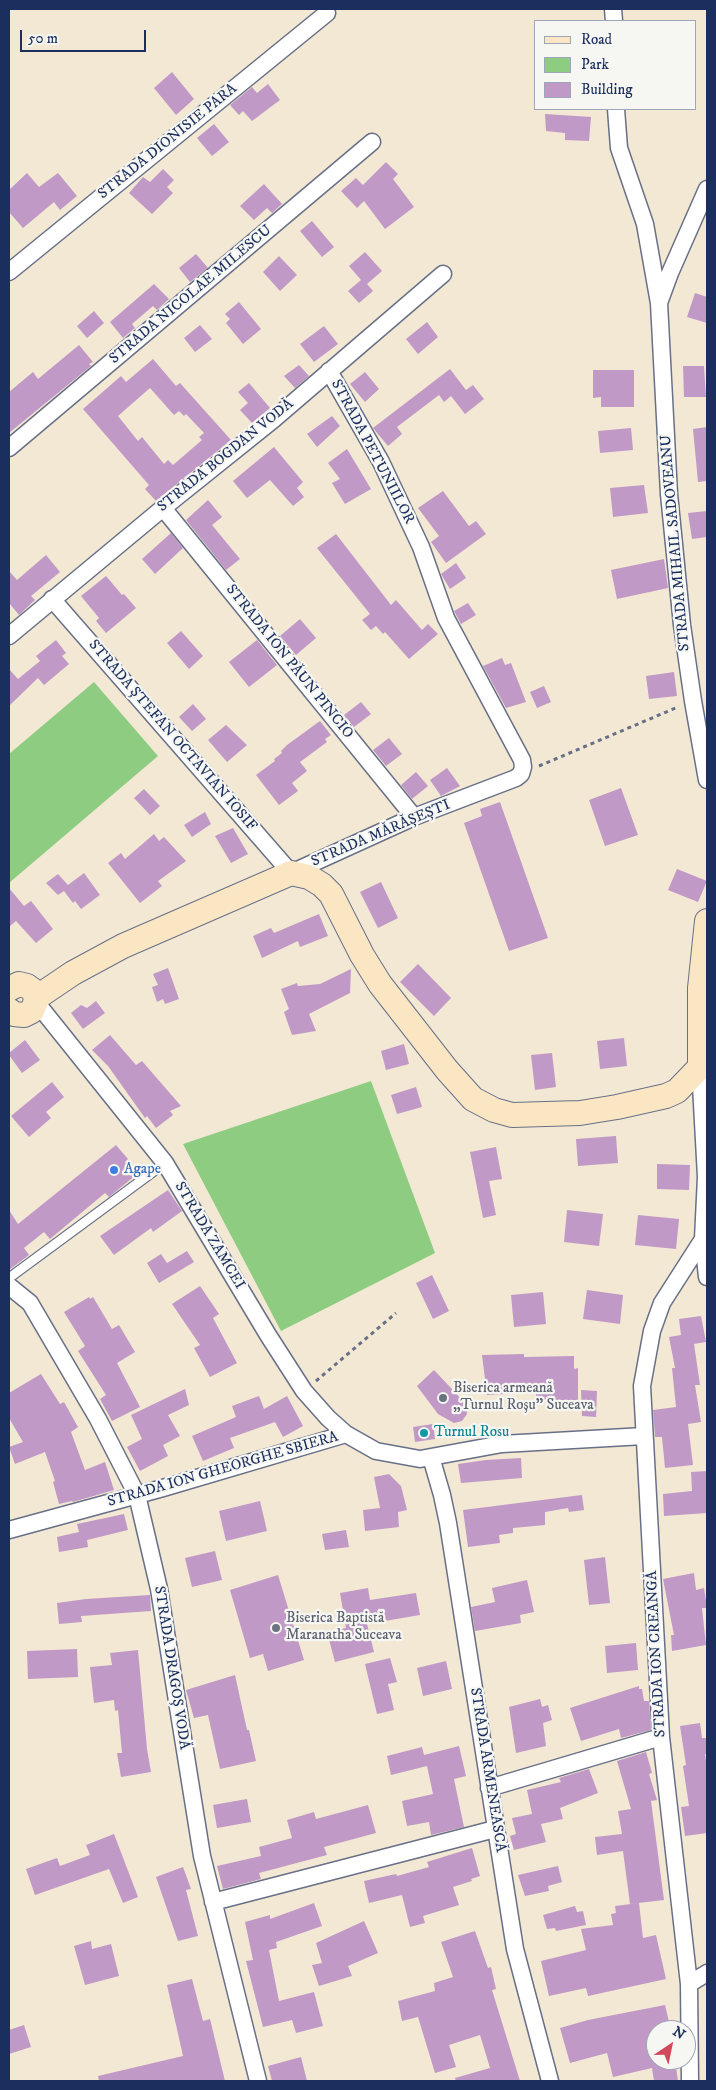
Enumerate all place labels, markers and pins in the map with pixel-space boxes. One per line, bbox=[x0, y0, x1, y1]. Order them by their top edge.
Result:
place label: Agape bbox=[124, 1161, 161, 1179]
marker: Agape bbox=[108, 1164, 120, 1176]
place label: Biserica armeană „Turnul Roșu” Suceava bbox=[453, 1380, 594, 1415]
marker: Biserica armeană „Turnul Roșu” Suceava bbox=[437, 1392, 449, 1404]
place label: Turnul Rosu bbox=[434, 1424, 509, 1442]
marker: Turnul Rosu bbox=[418, 1427, 430, 1439]
place label: Biserica Baptistă Maranatha Suceava bbox=[286, 1610, 402, 1645]
marker: Biserica Baptistă Maranatha Suceava bbox=[270, 1622, 282, 1634]

